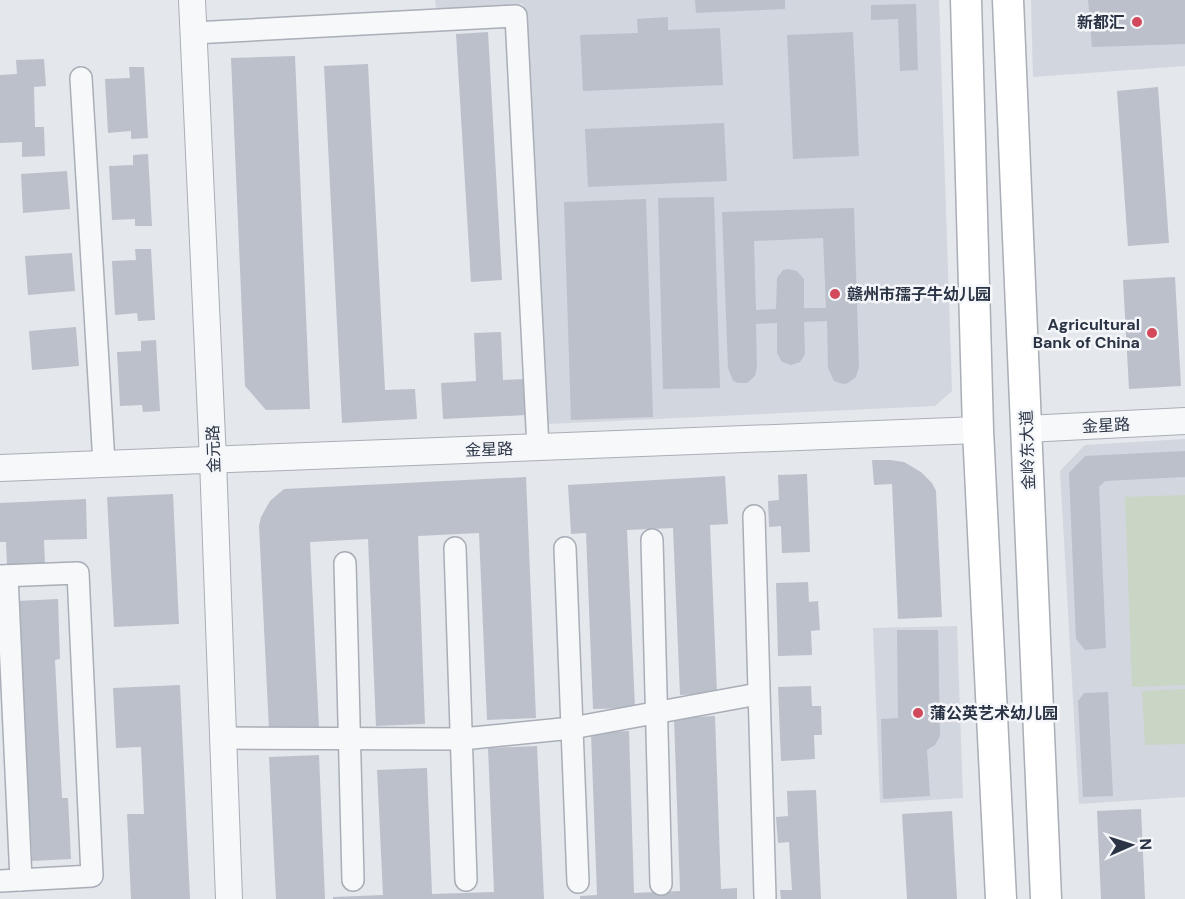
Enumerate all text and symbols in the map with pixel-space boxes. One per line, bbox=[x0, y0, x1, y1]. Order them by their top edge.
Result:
place label: 新都汇 bbox=[1077, 12, 1125, 33]
marker: 新都汇 bbox=[1130, 15, 1144, 29]
place label: 赣州市孺子牛幼儿园 bbox=[847, 284, 991, 305]
marker: 赣州市孺子牛幼儿园 bbox=[828, 287, 842, 301]
place label: Agricultural Bank of China bbox=[1033, 314, 1140, 353]
marker: Agricultural Bank of China bbox=[1145, 326, 1159, 340]
street label: 金岭东大道 bbox=[1016, 410, 1039, 490]
street label: 金星路 bbox=[1082, 414, 1131, 437]
street label: 金元路 bbox=[202, 425, 225, 473]
street label: 金星路 bbox=[465, 438, 513, 461]
place label: 蒲公英艺术幼儿园 bbox=[930, 703, 1058, 724]
marker: 蒲公英艺术幼儿园 bbox=[911, 706, 925, 720]
north arrow bbox=[1101, 815, 1161, 875]
text: N bbox=[1135, 838, 1156, 851]

